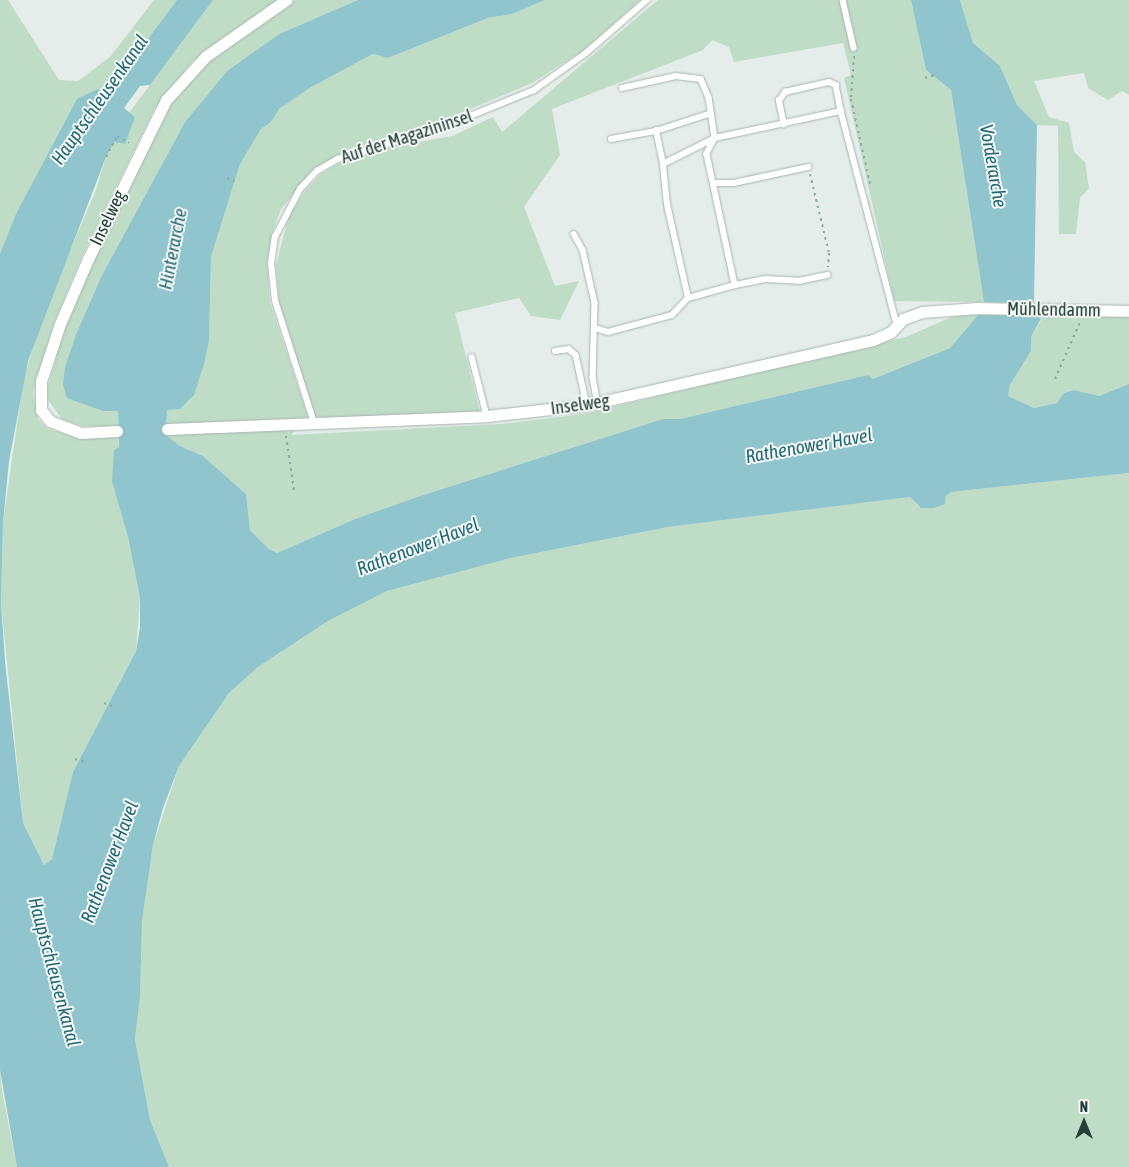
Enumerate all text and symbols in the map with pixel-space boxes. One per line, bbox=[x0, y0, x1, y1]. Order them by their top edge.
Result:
water label: Hauptschleusenkanal bbox=[47, 31, 153, 169]
street label: Auf der Magazininsel bbox=[338, 106, 476, 168]
water label: Vorderarche bbox=[974, 123, 1012, 209]
street label: Inselweg bbox=[85, 187, 131, 249]
water label: Hinterarche bbox=[154, 206, 192, 292]
street label: Mühlendamm bbox=[1007, 298, 1101, 322]
street label: Inselweg bbox=[549, 390, 611, 420]
water label: Rathenower Havel bbox=[744, 424, 874, 468]
water label: Rathenower Havel bbox=[354, 513, 482, 581]
water label: Rathenower Havel bbox=[76, 798, 144, 926]
water label: Hauptschleusenkanal bbox=[23, 895, 85, 1049]
north arrow bbox=[1059, 1097, 1109, 1147]
text: N bbox=[1080, 1099, 1088, 1115]

